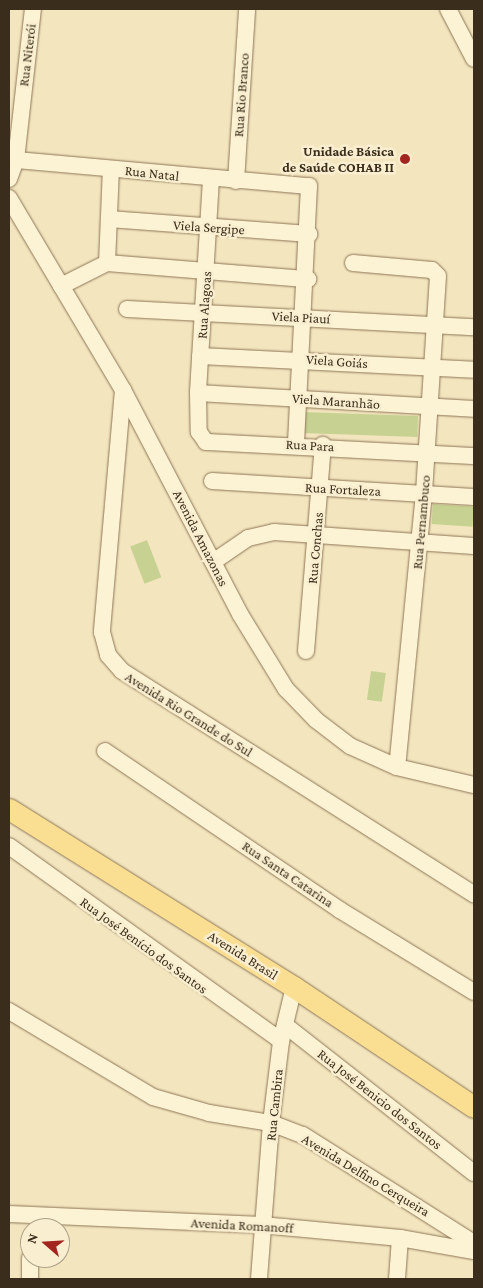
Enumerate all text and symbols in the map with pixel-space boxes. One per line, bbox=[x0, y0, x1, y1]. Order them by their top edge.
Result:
street label: Rua Niterói bbox=[15, 23, 39, 87]
street label: Rua Rio Branco bbox=[230, 52, 252, 138]
place label: Unidade Básica de Saúde COHAB II bbox=[282, 143, 394, 176]
marker: Unidade Básica de Saúde COHAB II bbox=[398, 152, 412, 166]
street label: Rua Natal bbox=[124, 162, 180, 184]
street label: Viela Sergipe bbox=[173, 216, 245, 238]
street label: Rua Alagoas bbox=[193, 271, 215, 339]
street label: Viela Piauí bbox=[271, 307, 331, 327]
street label: Viela Goiás bbox=[306, 350, 368, 372]
street label: Viela Maranhão bbox=[291, 390, 381, 412]
street label: Rua Para bbox=[285, 435, 335, 455]
street label: Rua Pernambuco bbox=[409, 474, 433, 570]
street label: Rua Fortaleza bbox=[305, 479, 381, 499]
street label: Avenida Amazonas bbox=[169, 487, 233, 589]
street label: Rua Conchas bbox=[303, 511, 327, 585]
street label: Avenida Rio Grande do Sul bbox=[122, 668, 256, 760]
street label: Rua Santa Catarina bbox=[239, 837, 337, 911]
street label: Rua José Benício dos Santos bbox=[77, 893, 211, 997]
street label: Avenida Brasil bbox=[205, 927, 281, 983]
street label: Rua José Benicio dos Santos bbox=[314, 1045, 446, 1153]
street label: Rua Cambira bbox=[262, 1068, 286, 1142]
street label: Avenida Delfino Cerqueira bbox=[299, 1130, 433, 1220]
street label: Avenida Romanoff bbox=[190, 1214, 294, 1236]
north arrow bbox=[20, 1218, 70, 1268]
text: N bbox=[23, 1231, 41, 1246]

